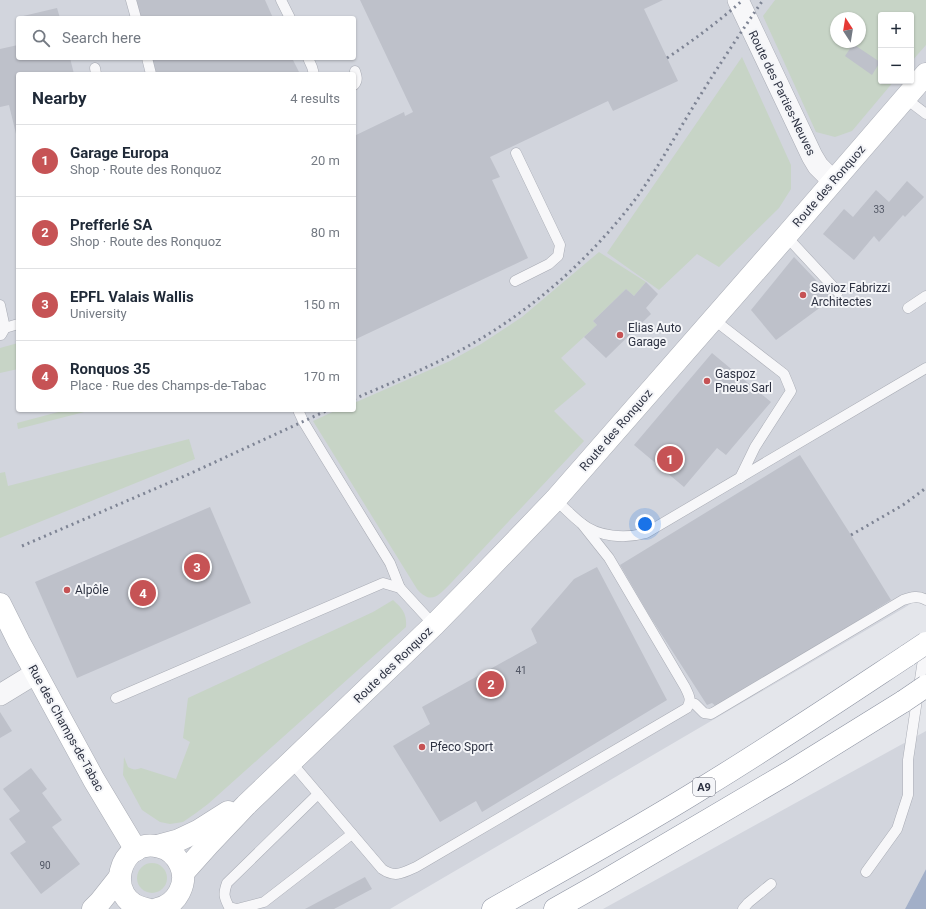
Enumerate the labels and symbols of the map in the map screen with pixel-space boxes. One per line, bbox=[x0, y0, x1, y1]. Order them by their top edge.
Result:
north arrow bbox=[830, 12, 866, 48]
street label: Route des Parties-Neuves bbox=[746, 28, 818, 158]
street label: Route des Ronquoz bbox=[790, 142, 868, 230]
house number: 33 bbox=[873, 204, 885, 215]
place label: Savioz Fabrizzi Architectes bbox=[811, 281, 891, 309]
marker: Savioz Fabrizzi Architectes bbox=[798, 290, 808, 300]
place label: Elias Auto Garage bbox=[628, 321, 682, 349]
marker: Elias Auto Garage bbox=[615, 330, 625, 340]
place label: Gaspoz Pneus Sarl bbox=[715, 367, 772, 395]
marker: Gaspoz Pneus Sarl bbox=[702, 376, 712, 386]
street label: Route des Ronquoz bbox=[577, 386, 655, 474]
pin: 1 bbox=[657, 444, 683, 474]
your location bbox=[635, 514, 655, 534]
pin: 3 bbox=[184, 552, 210, 582]
pin: 4 bbox=[130, 578, 156, 608]
place label: Alpôle bbox=[75, 583, 109, 597]
marker: Alpôle bbox=[62, 585, 72, 595]
street label: Route des Ronquoz bbox=[351, 624, 435, 706]
street label: Rue des Champs-de-Tabac bbox=[25, 662, 107, 794]
house number: 41 bbox=[515, 665, 527, 676]
pin: 2 bbox=[478, 669, 504, 699]
place label: Pfeco Sport bbox=[430, 740, 493, 754]
marker: Pfeco Sport bbox=[417, 742, 427, 752]
road number: A9 bbox=[693, 778, 715, 796]
house number: 90 bbox=[39, 860, 51, 871]

